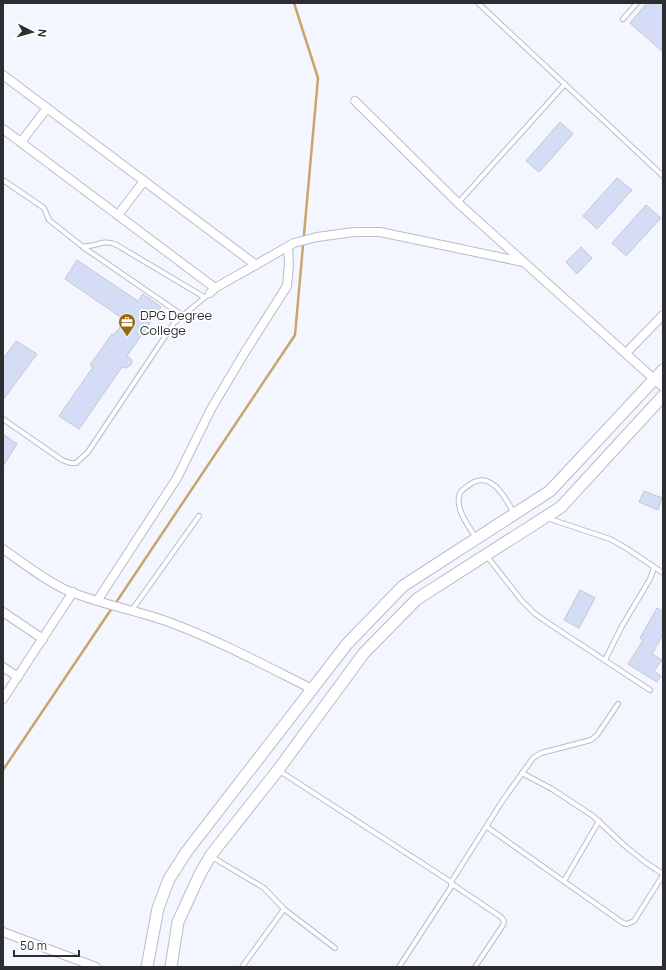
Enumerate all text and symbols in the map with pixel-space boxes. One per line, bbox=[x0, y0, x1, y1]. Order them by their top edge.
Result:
north arrow bbox=[12, 12, 52, 52]
text: N bbox=[35, 28, 50, 38]
place label: DPG Degree College bbox=[140, 306, 213, 339]
office icon: DPG Degree College bbox=[117, 312, 137, 337]
scale bar bbox=[14, 932, 79, 958]
text: 50 m bbox=[20, 937, 47, 954]

